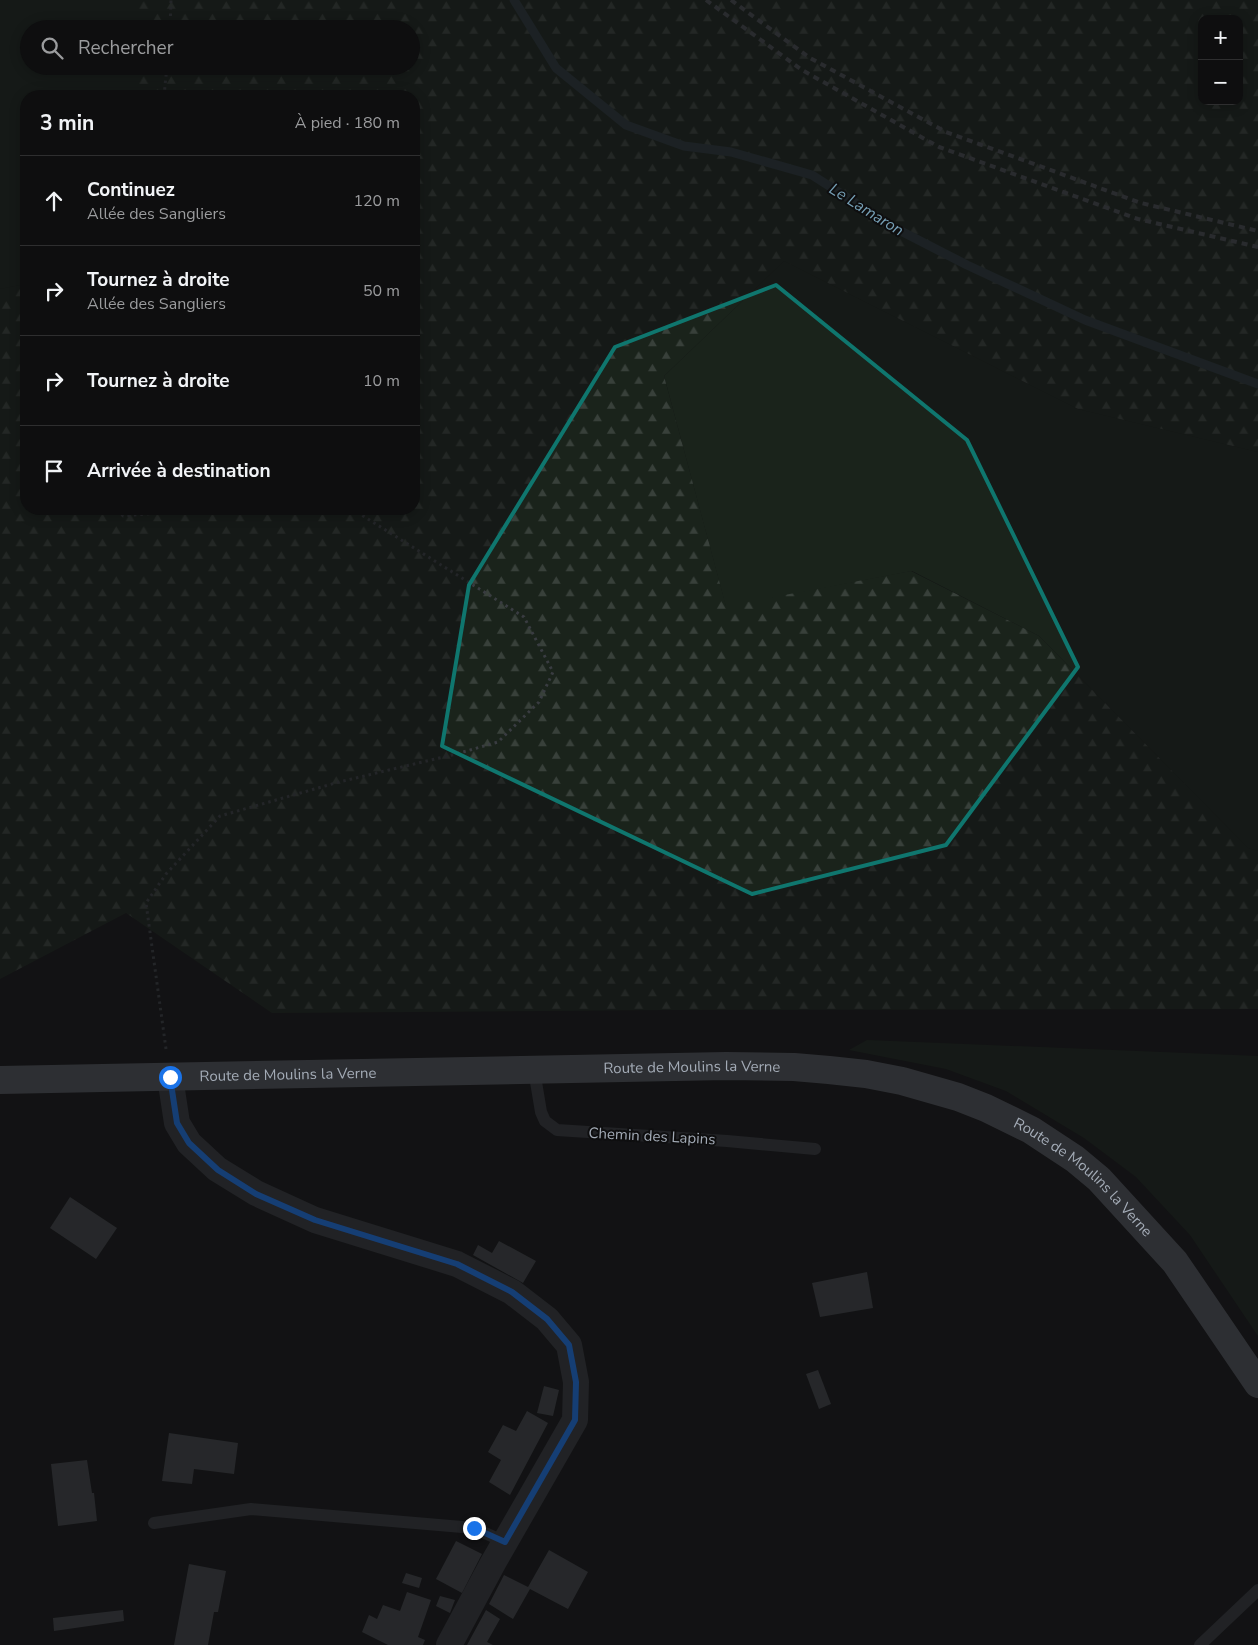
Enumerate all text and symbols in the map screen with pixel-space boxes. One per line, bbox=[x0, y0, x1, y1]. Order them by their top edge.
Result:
map controls bbox=[1198, 15, 1243, 105]
button: + bbox=[1198, 15, 1243, 60]
search box bbox=[20, 20, 420, 75]
icon: search bbox=[38, 34, 66, 62]
text: Rechercher bbox=[78, 35, 173, 61]
button: − bbox=[1198, 60, 1243, 105]
text: 3 min bbox=[40, 109, 94, 137]
text: À pied · 180 m bbox=[295, 112, 400, 134]
text: Continuez bbox=[87, 177, 175, 203]
water label: Le Lamaron bbox=[825, 178, 908, 241]
icon: ahead bbox=[40, 187, 68, 215]
text: 120 m bbox=[353, 190, 400, 212]
text: Allée des Sangliers bbox=[87, 203, 226, 225]
text: Tournez à droite bbox=[87, 267, 230, 293]
icon: right bbox=[40, 277, 68, 305]
text: 50 m bbox=[363, 280, 400, 302]
text: Allée des Sangliers bbox=[87, 293, 226, 315]
icon: right bbox=[40, 367, 68, 395]
text: Tournez à droite bbox=[87, 368, 230, 394]
text: 10 m bbox=[363, 370, 400, 392]
icon: arrive bbox=[40, 457, 68, 485]
text: Arrivée à destination bbox=[87, 458, 271, 484]
street label: Route de Moulins la Verne bbox=[603, 1056, 781, 1078]
street label: Route de Moulins la Verne bbox=[199, 1063, 377, 1086]
route start bbox=[159, 1066, 182, 1089]
street label: Route de Moulins la Verne bbox=[1010, 1113, 1157, 1241]
street label: Chemin des Lapins bbox=[588, 1123, 716, 1149]
route end bbox=[463, 1517, 486, 1540]

